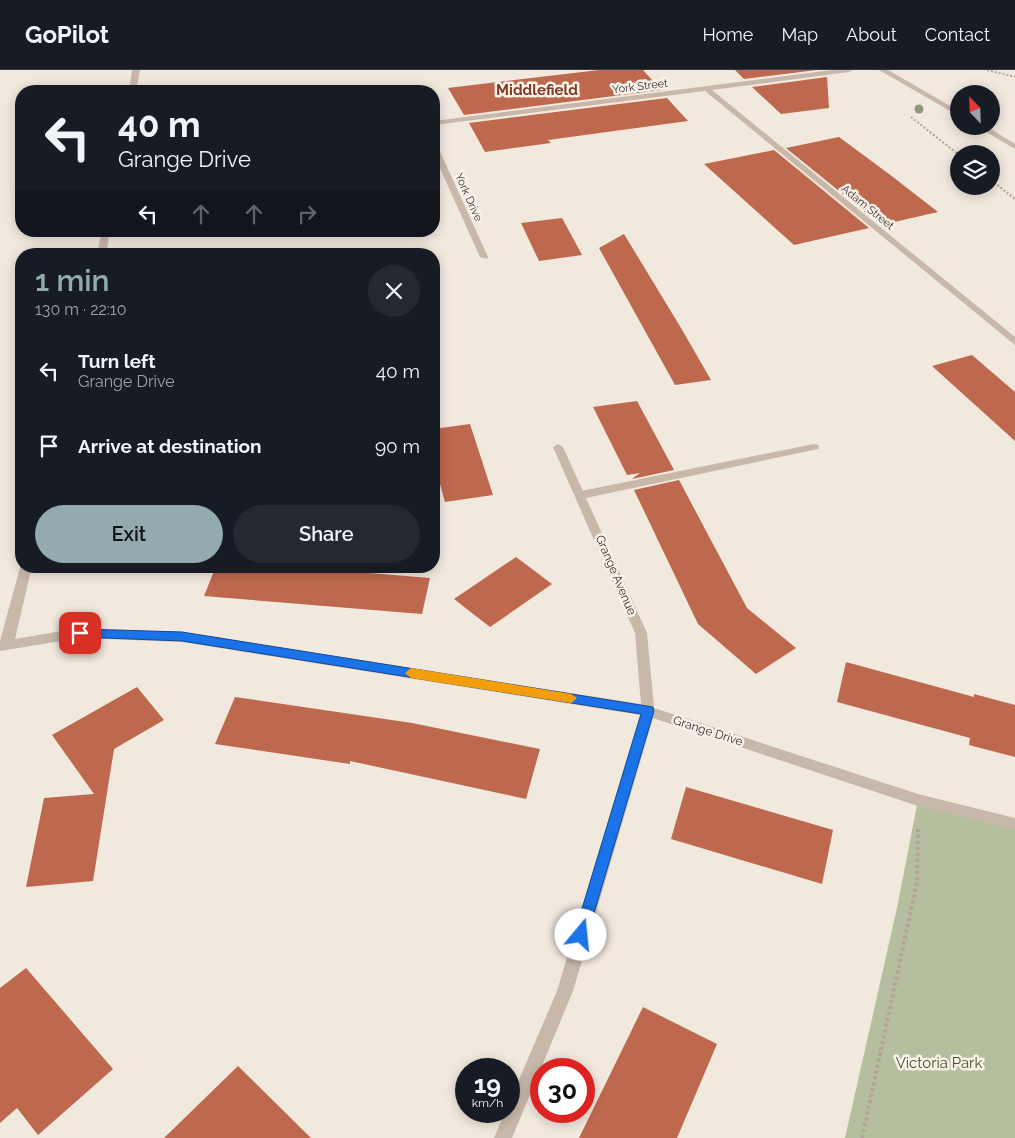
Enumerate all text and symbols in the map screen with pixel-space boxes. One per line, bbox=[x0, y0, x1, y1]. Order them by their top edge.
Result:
text: GoPilot bbox=[25, 20, 109, 49]
text: Home bbox=[702, 24, 753, 45]
text: Map bbox=[781, 24, 818, 45]
text: About bbox=[846, 24, 897, 45]
text: Contact bbox=[925, 24, 990, 45]
street label: York Street bbox=[612, 77, 669, 96]
district label: Middlefield bbox=[496, 81, 578, 99]
north arrow bbox=[950, 85, 1000, 135]
map controls bbox=[950, 85, 1000, 195]
text: 40 m bbox=[118, 104, 200, 145]
icon: left bbox=[35, 105, 100, 170]
button: layers bbox=[950, 145, 1000, 195]
text: Grange Drive bbox=[118, 146, 251, 172]
street label: York Drive bbox=[452, 171, 485, 224]
street label: Adam Street bbox=[839, 182, 897, 233]
icon: left bbox=[134, 200, 162, 228]
icon: ahead bbox=[187, 200, 215, 228]
icon: ahead bbox=[240, 200, 268, 228]
icon: right bbox=[293, 200, 321, 228]
text: 1 min bbox=[35, 263, 110, 298]
button: close bbox=[368, 265, 420, 317]
text: 130 m · 22:10 bbox=[35, 300, 126, 319]
text: Turn left bbox=[78, 350, 155, 372]
icon: left bbox=[35, 357, 63, 385]
text: 40 m bbox=[376, 360, 420, 382]
text: Grange Drive bbox=[78, 372, 175, 391]
icon: arrive bbox=[35, 432, 63, 460]
text: Arrive at destination bbox=[78, 435, 262, 457]
text: 90 m bbox=[375, 435, 420, 457]
button: Exit bbox=[35, 505, 223, 563]
button: Share bbox=[233, 505, 420, 563]
street label: Grange Avenue bbox=[593, 533, 639, 617]
pin bbox=[59, 612, 101, 654]
icon: arrive bbox=[66, 619, 94, 647]
street label: Grange Drive bbox=[671, 713, 745, 749]
position arrow bbox=[554, 908, 606, 960]
park label: Victoria Park bbox=[896, 1054, 982, 1072]
speed limit sign: 30 bbox=[530, 1058, 595, 1123]
text: 19 bbox=[474, 1069, 501, 1099]
text: km/h bbox=[472, 1096, 503, 1110]

